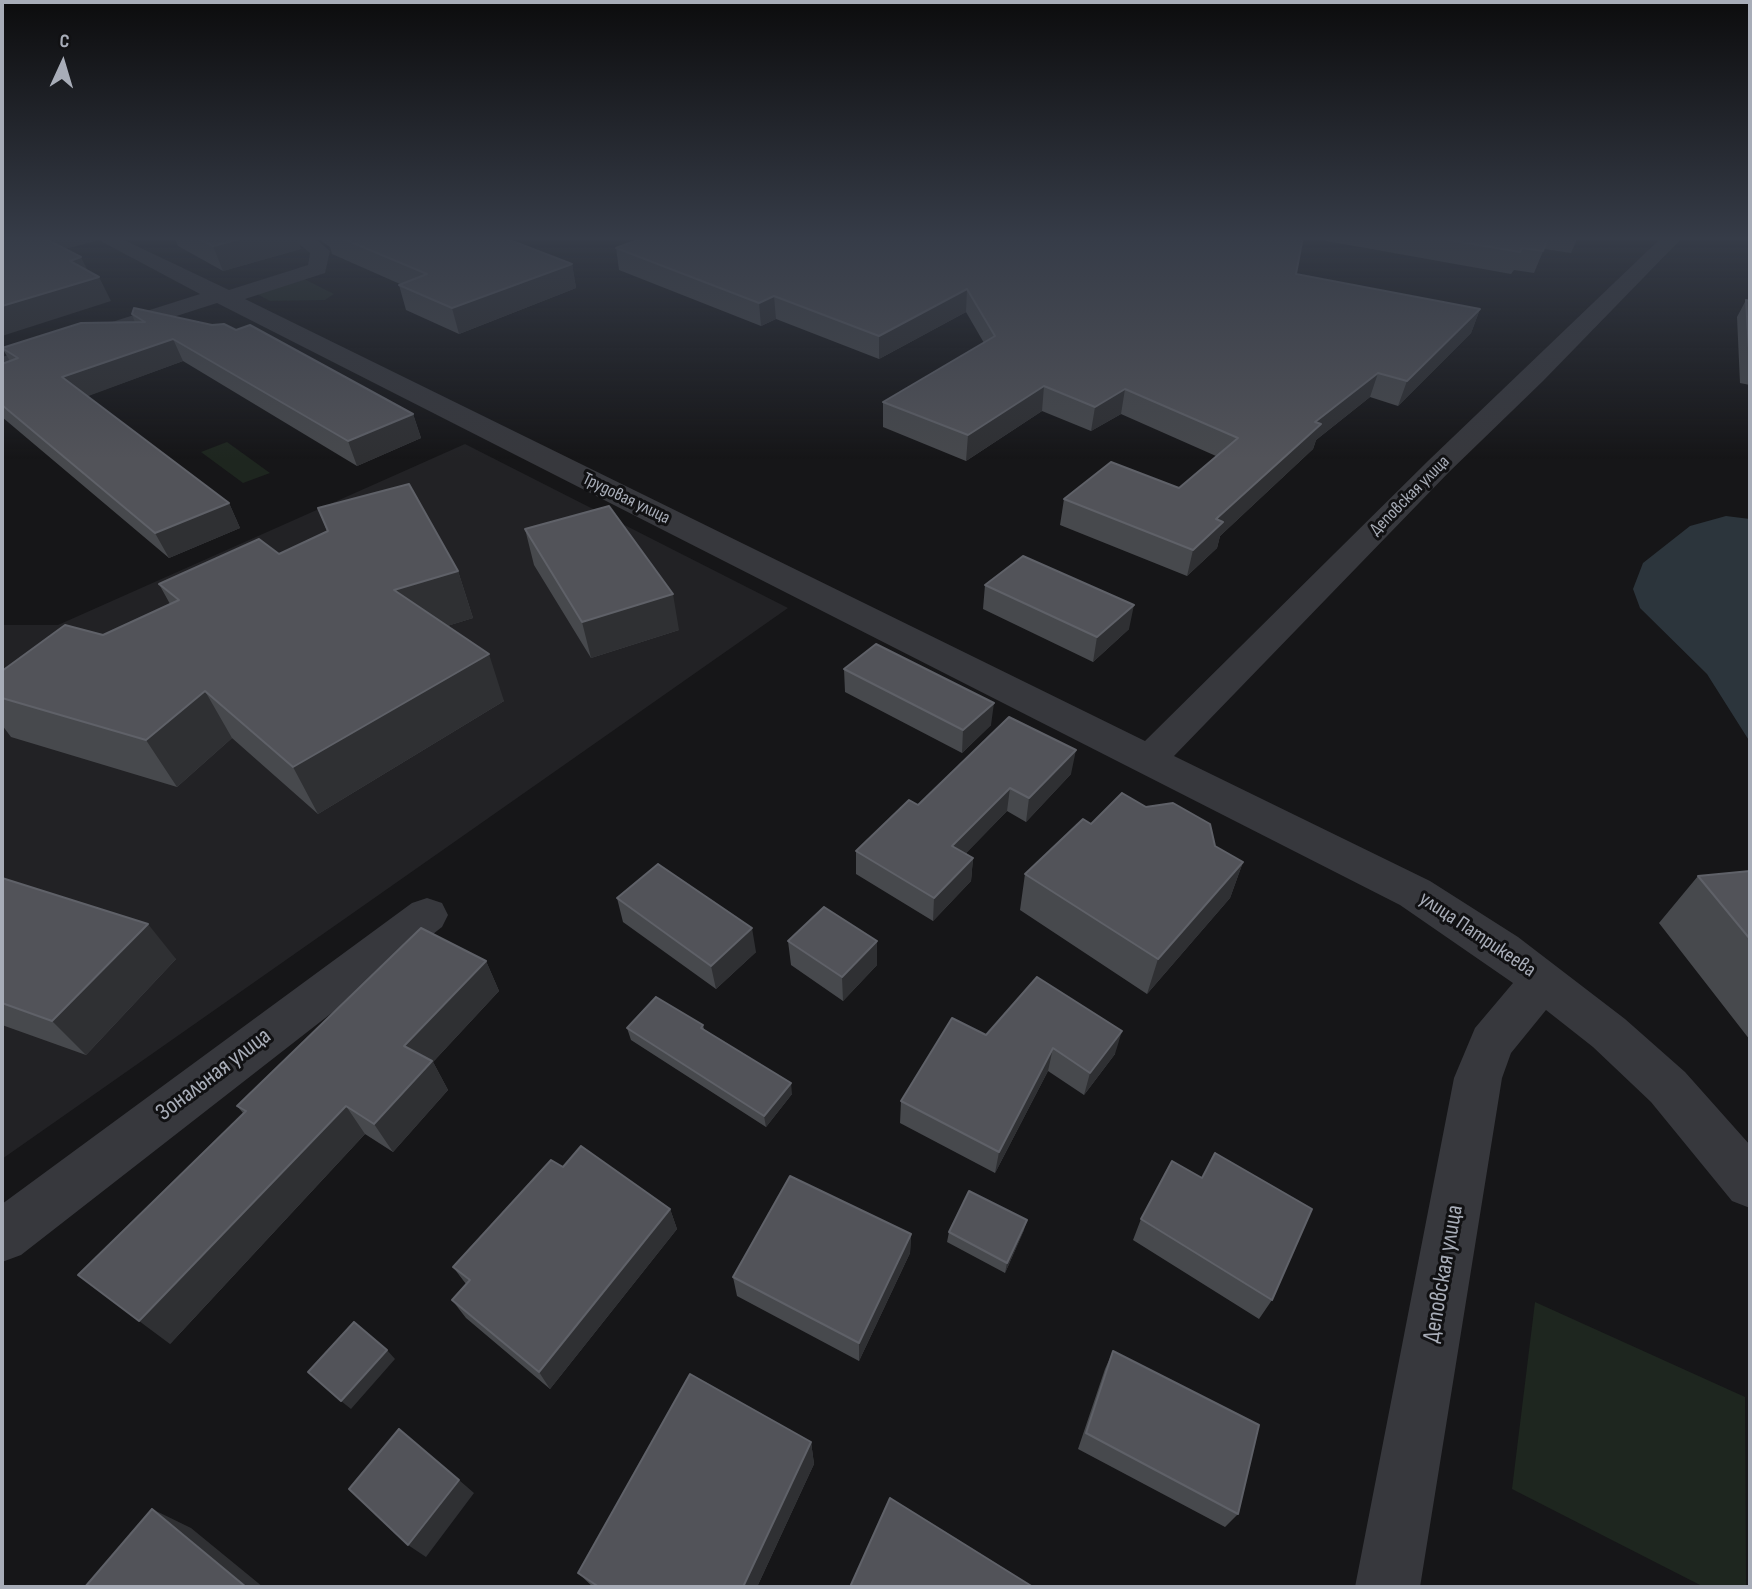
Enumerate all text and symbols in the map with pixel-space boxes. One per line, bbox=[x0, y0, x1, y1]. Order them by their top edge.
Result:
north arrow bbox=[28, 28, 98, 98]
text: С bbox=[59, 30, 70, 53]
street label: Деповская улица bbox=[1365, 451, 1455, 541]
street label: Трудовая улица bbox=[579, 469, 673, 529]
street label: улица Патрикеева bbox=[1414, 887, 1540, 983]
street label: Зональная улица bbox=[151, 1022, 277, 1128]
street label: Деповская улица bbox=[1418, 1203, 1470, 1345]

